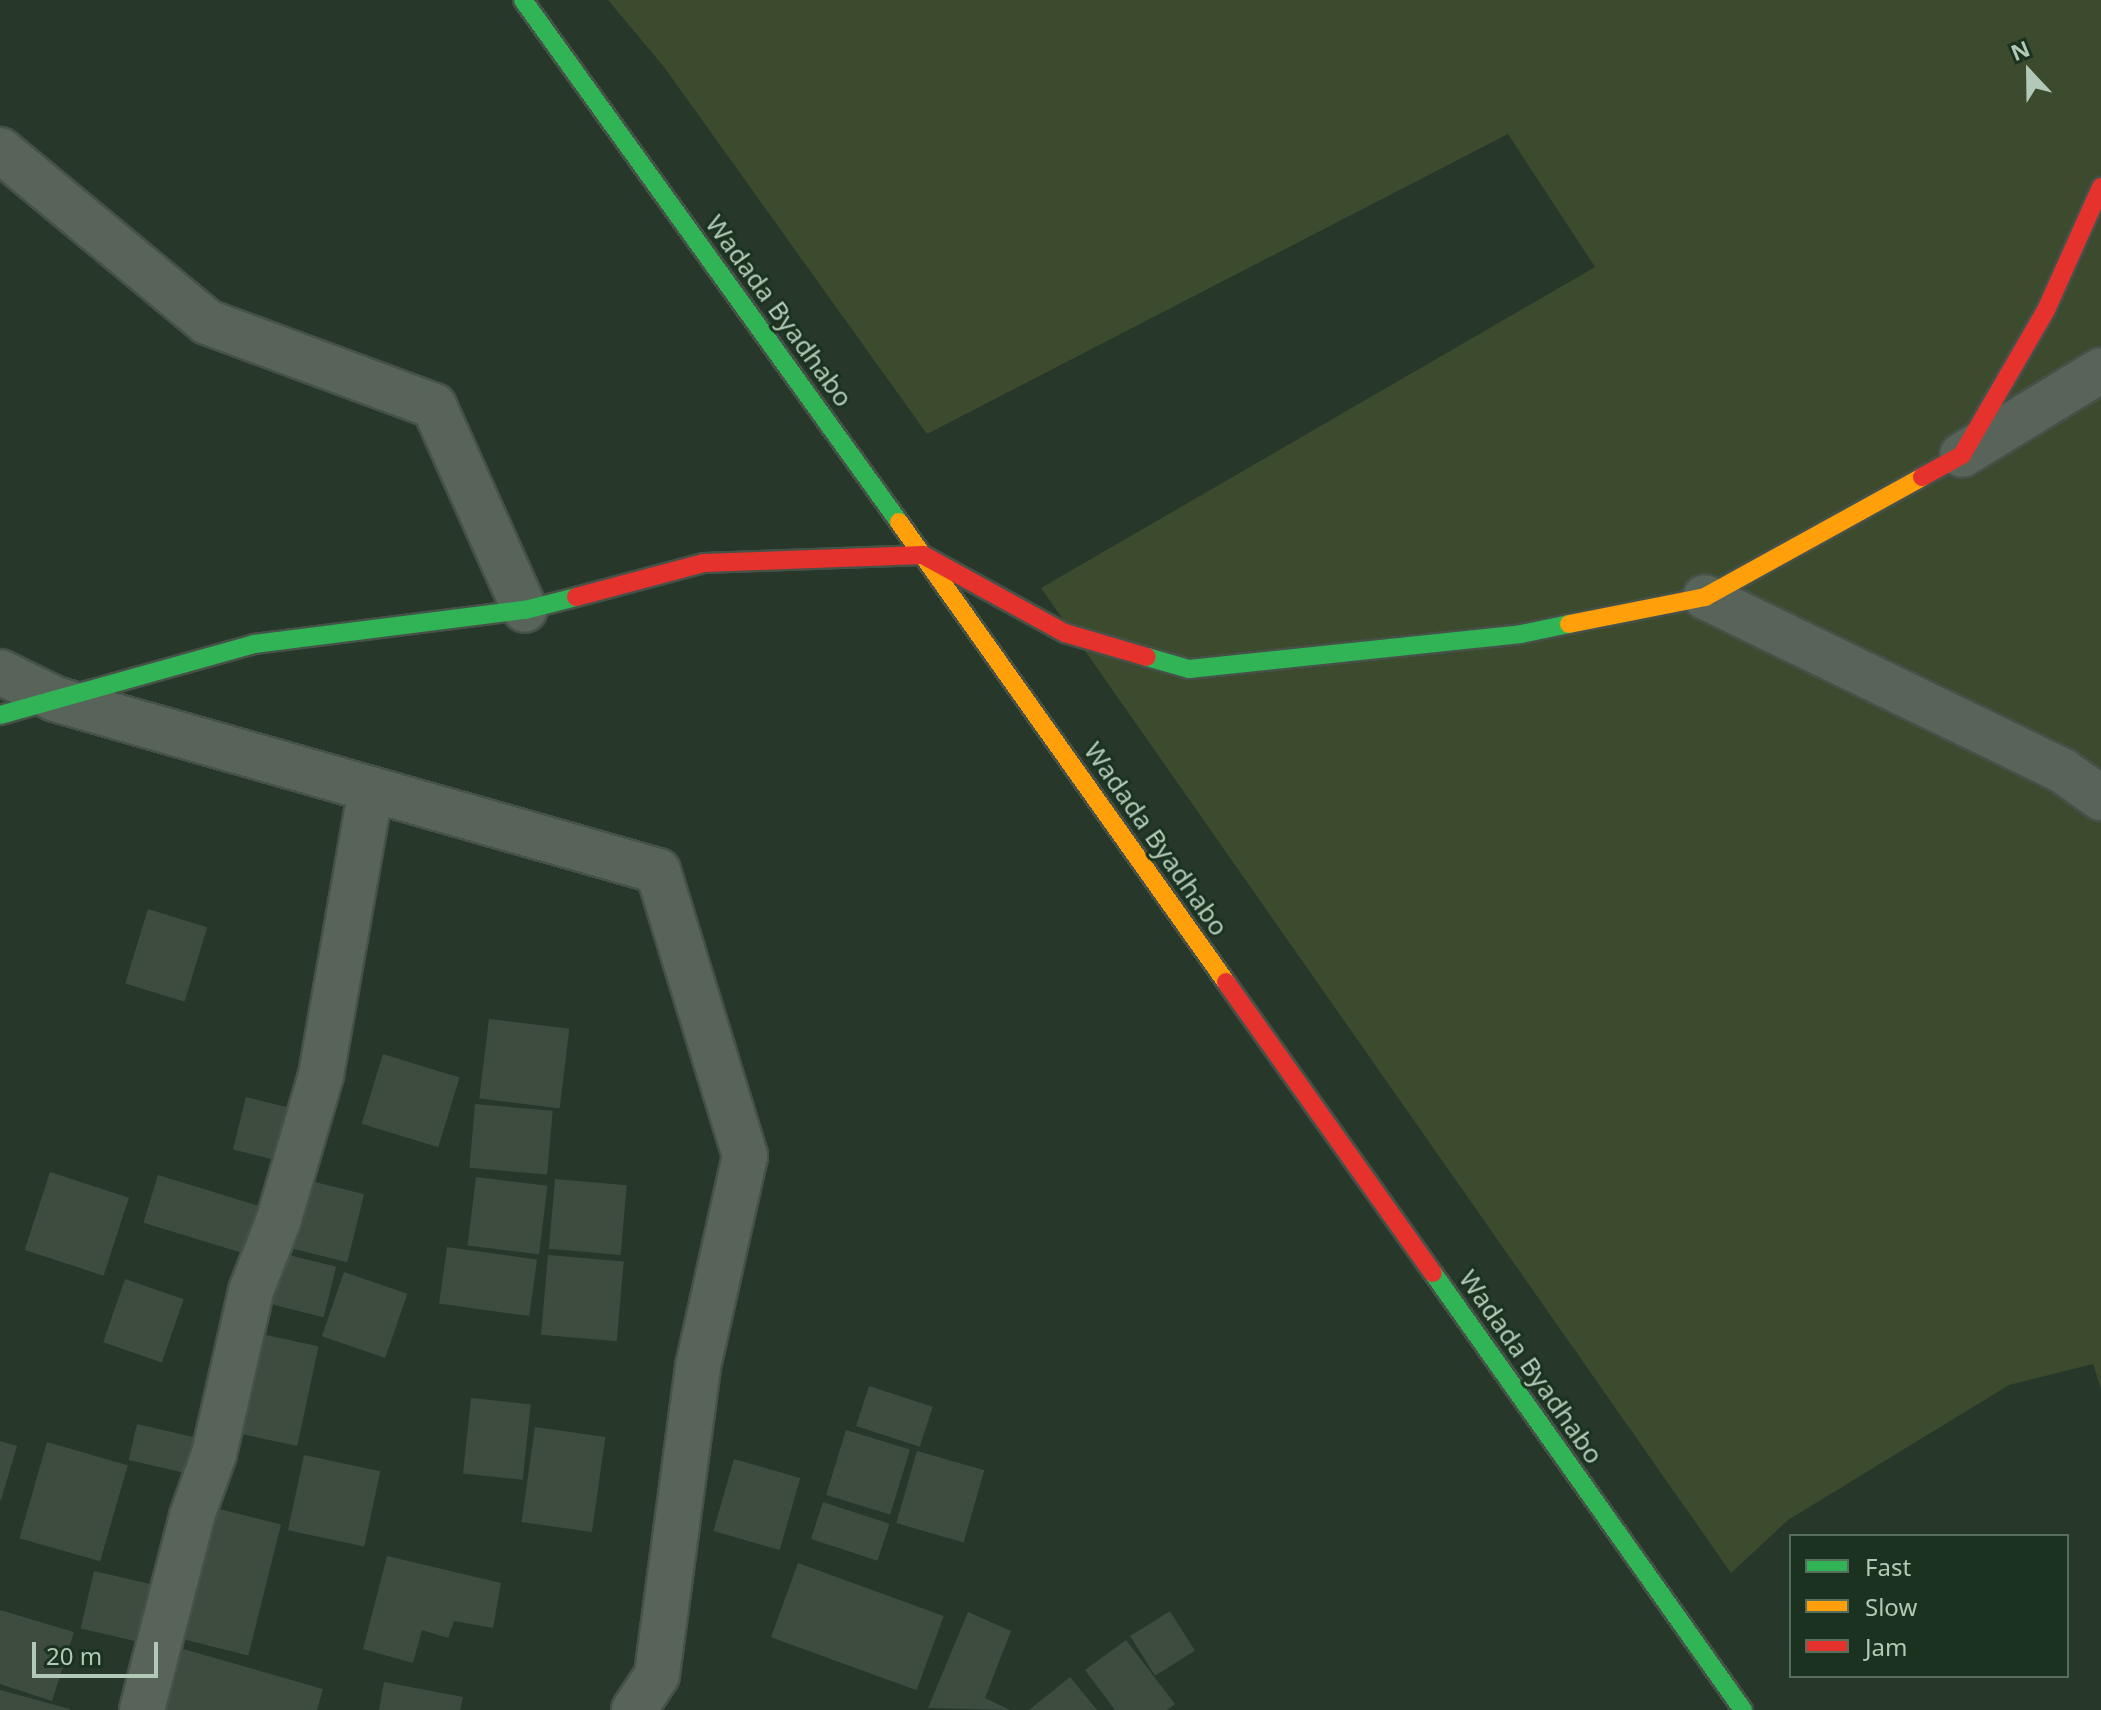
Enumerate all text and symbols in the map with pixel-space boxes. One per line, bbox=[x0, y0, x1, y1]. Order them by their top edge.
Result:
north arrow bbox=[1989, 32, 2069, 112]
text: N bbox=[2006, 32, 2034, 67]
street label: Wadada Byadhabo bbox=[699, 209, 859, 413]
street label: Wadada Byadhabo bbox=[1077, 736, 1235, 942]
street label: Wadada Byadhabo bbox=[1452, 1264, 1610, 1470]
legend bbox=[1789, 1534, 2069, 1678]
text: Fast bbox=[1865, 1550, 1911, 1583]
text: Slow bbox=[1865, 1590, 1917, 1623]
scale bar bbox=[36, 1626, 162, 1676]
text: Jam bbox=[1865, 1630, 1907, 1663]
text: 20 m bbox=[46, 1639, 102, 1672]

